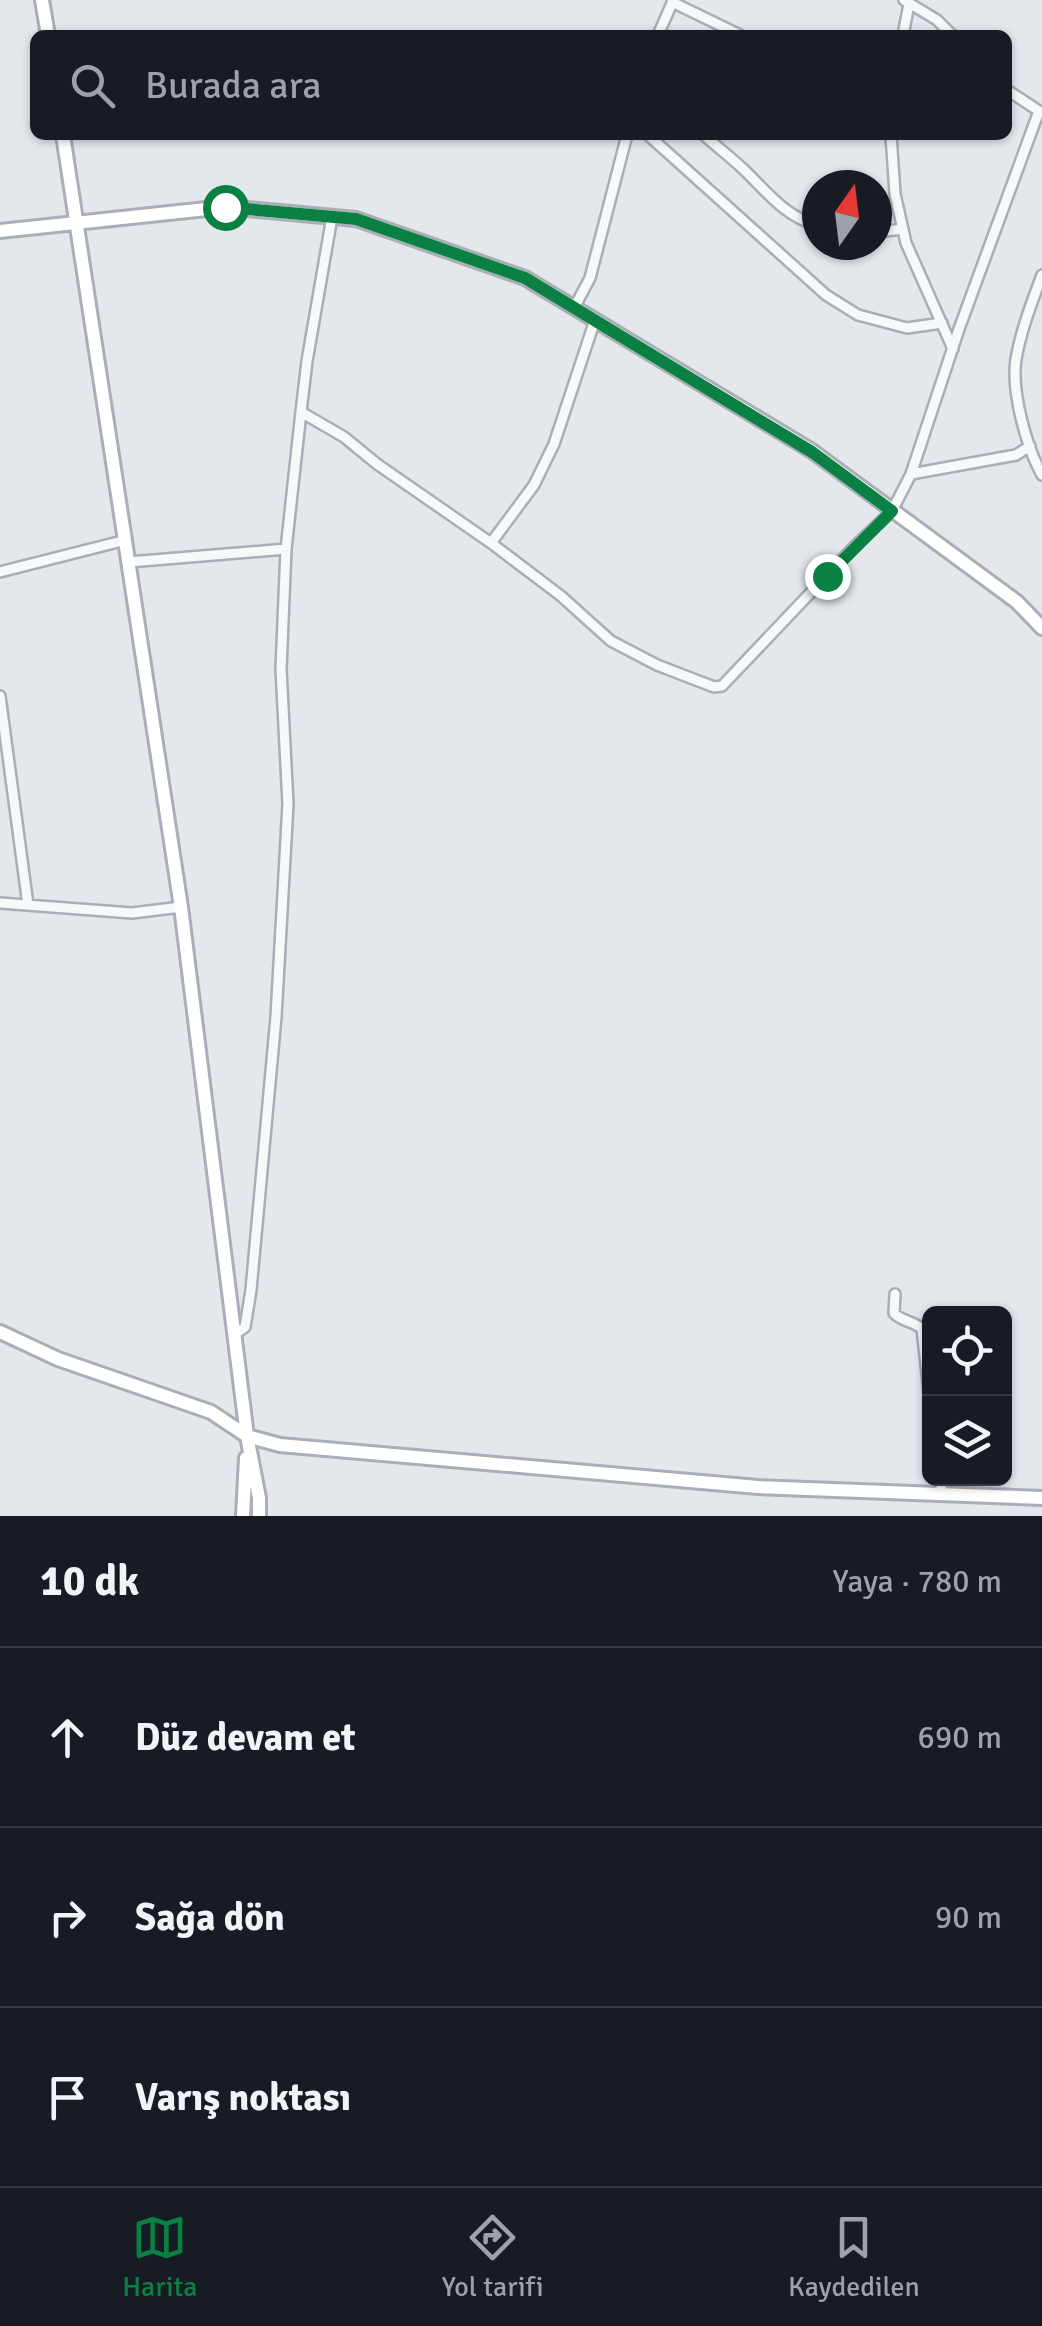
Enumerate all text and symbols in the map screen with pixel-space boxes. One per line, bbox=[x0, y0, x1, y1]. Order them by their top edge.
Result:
search box bbox=[30, 30, 1012, 140]
icon: search bbox=[65, 58, 120, 113]
text: Burada ara bbox=[145, 62, 322, 109]
north arrow bbox=[802, 170, 892, 260]
route start bbox=[203, 185, 249, 231]
route end bbox=[805, 554, 851, 600]
map controls bbox=[922, 1306, 1012, 1486]
button: locate bbox=[922, 1306, 1012, 1396]
button: layers bbox=[922, 1396, 1012, 1486]
text: 10 dk bbox=[40, 1556, 139, 1607]
text: Yaya · 780 m bbox=[833, 1562, 1002, 1601]
icon: ahead bbox=[40, 1710, 95, 1765]
text: Düz devam et bbox=[135, 1714, 355, 1761]
text: 690 m bbox=[918, 1718, 1002, 1757]
icon: right bbox=[40, 1890, 95, 1945]
text: Sağa dön bbox=[135, 1894, 285, 1941]
text: 90 m bbox=[935, 1898, 1002, 1937]
icon: arrive bbox=[40, 2070, 95, 2125]
text: Varış noktası bbox=[135, 2074, 351, 2121]
tab: Harita bbox=[122, 2210, 197, 2304]
tab: Yol tarifi bbox=[442, 2210, 544, 2304]
tab: Kaydedilen bbox=[788, 2210, 920, 2304]

